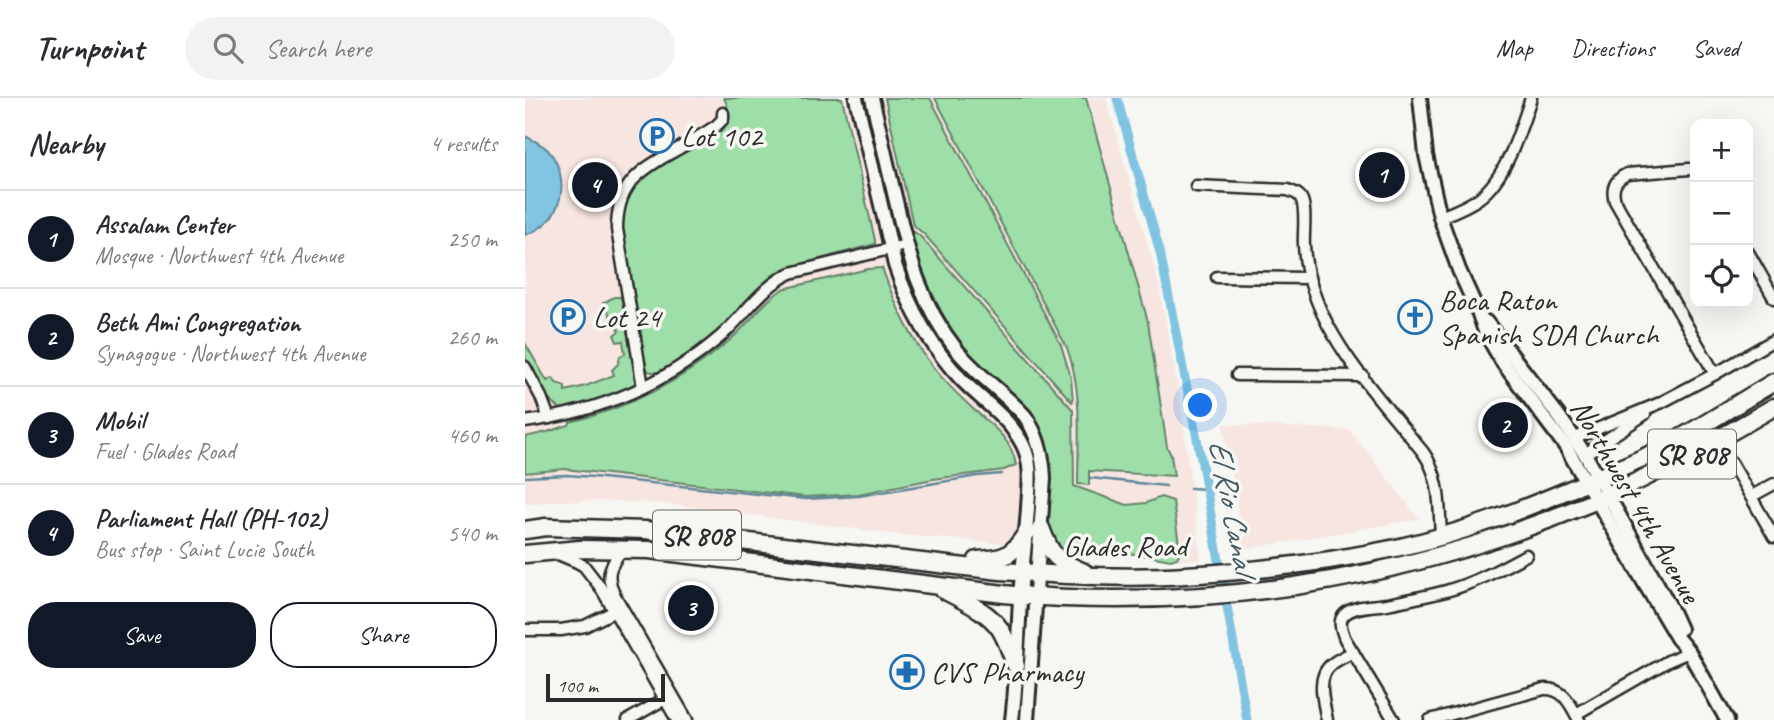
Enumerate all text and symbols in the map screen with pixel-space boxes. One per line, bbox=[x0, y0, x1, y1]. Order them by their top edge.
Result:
search box bbox=[185, 17, 675, 80]
text: Turnpoint bbox=[35, 27, 143, 69]
icon: search bbox=[209, 29, 247, 67]
text: Search here bbox=[265, 32, 371, 65]
text: Map bbox=[1496, 33, 1533, 63]
text: Directions bbox=[1571, 33, 1654, 63]
text: Saved bbox=[1692, 33, 1739, 63]
parking icon: Lot 102 bbox=[638, 117, 676, 155]
place label: Lot 102 bbox=[681, 117, 765, 155]
map controls bbox=[1690, 119, 1753, 308]
button: + bbox=[1690, 119, 1753, 182]
text: Nearby bbox=[28, 125, 104, 163]
text: 4 results bbox=[430, 129, 497, 158]
pin: 1 bbox=[1359, 149, 1405, 201]
pin: 4 bbox=[572, 159, 618, 211]
button: − bbox=[1690, 182, 1753, 245]
text: Assalam Center bbox=[95, 208, 234, 241]
text: 1 bbox=[46, 225, 56, 254]
text: 250 m bbox=[448, 225, 497, 254]
text: Mosque · Northwest 4th Avenue bbox=[95, 241, 343, 270]
button: locate bbox=[1690, 245, 1753, 308]
place label: Boca Raton Spanish SDA Church bbox=[1439, 281, 1661, 353]
parking icon: Lot 24 bbox=[549, 298, 587, 336]
place label: Lot 24 bbox=[593, 298, 663, 336]
church icon: Boca Raton Spanish SDA Church bbox=[1396, 298, 1434, 336]
text: Beth Ami Congregation bbox=[95, 306, 300, 339]
text: 2 bbox=[46, 323, 56, 352]
text: 260 m bbox=[448, 323, 497, 352]
text: Synagogue · Northwest 4th Avenue bbox=[95, 339, 366, 368]
your location bbox=[1183, 388, 1217, 422]
street label: Northwest 4th Avenue bbox=[1562, 392, 1711, 612]
pin: 2 bbox=[1482, 399, 1528, 451]
text: Mobil bbox=[95, 404, 145, 437]
text: 3 bbox=[46, 421, 56, 450]
text: 460 m bbox=[448, 421, 497, 450]
road number: SR 808 bbox=[1648, 430, 1736, 478]
water label: El Rio Canal bbox=[1199, 436, 1267, 586]
text: Fuel · Glades Road bbox=[95, 437, 235, 466]
text: Parliament Hall (PH-102) bbox=[95, 502, 327, 535]
road number: SR 808 bbox=[653, 510, 741, 560]
text: 4 bbox=[46, 519, 56, 548]
text: 540 m bbox=[448, 519, 497, 548]
street label: Glades Road bbox=[1063, 527, 1191, 565]
text: Bus stop · Saint Lucie South bbox=[95, 535, 314, 564]
pin: 3 bbox=[668, 582, 714, 634]
button: Save bbox=[28, 602, 256, 668]
button: Share bbox=[270, 602, 497, 668]
pharmacy icon: CVS Pharmacy bbox=[888, 653, 926, 691]
place label: CVS Pharmacy bbox=[931, 653, 1085, 691]
scale bar bbox=[546, 671, 665, 703]
text: 100 m bbox=[557, 674, 598, 698]

